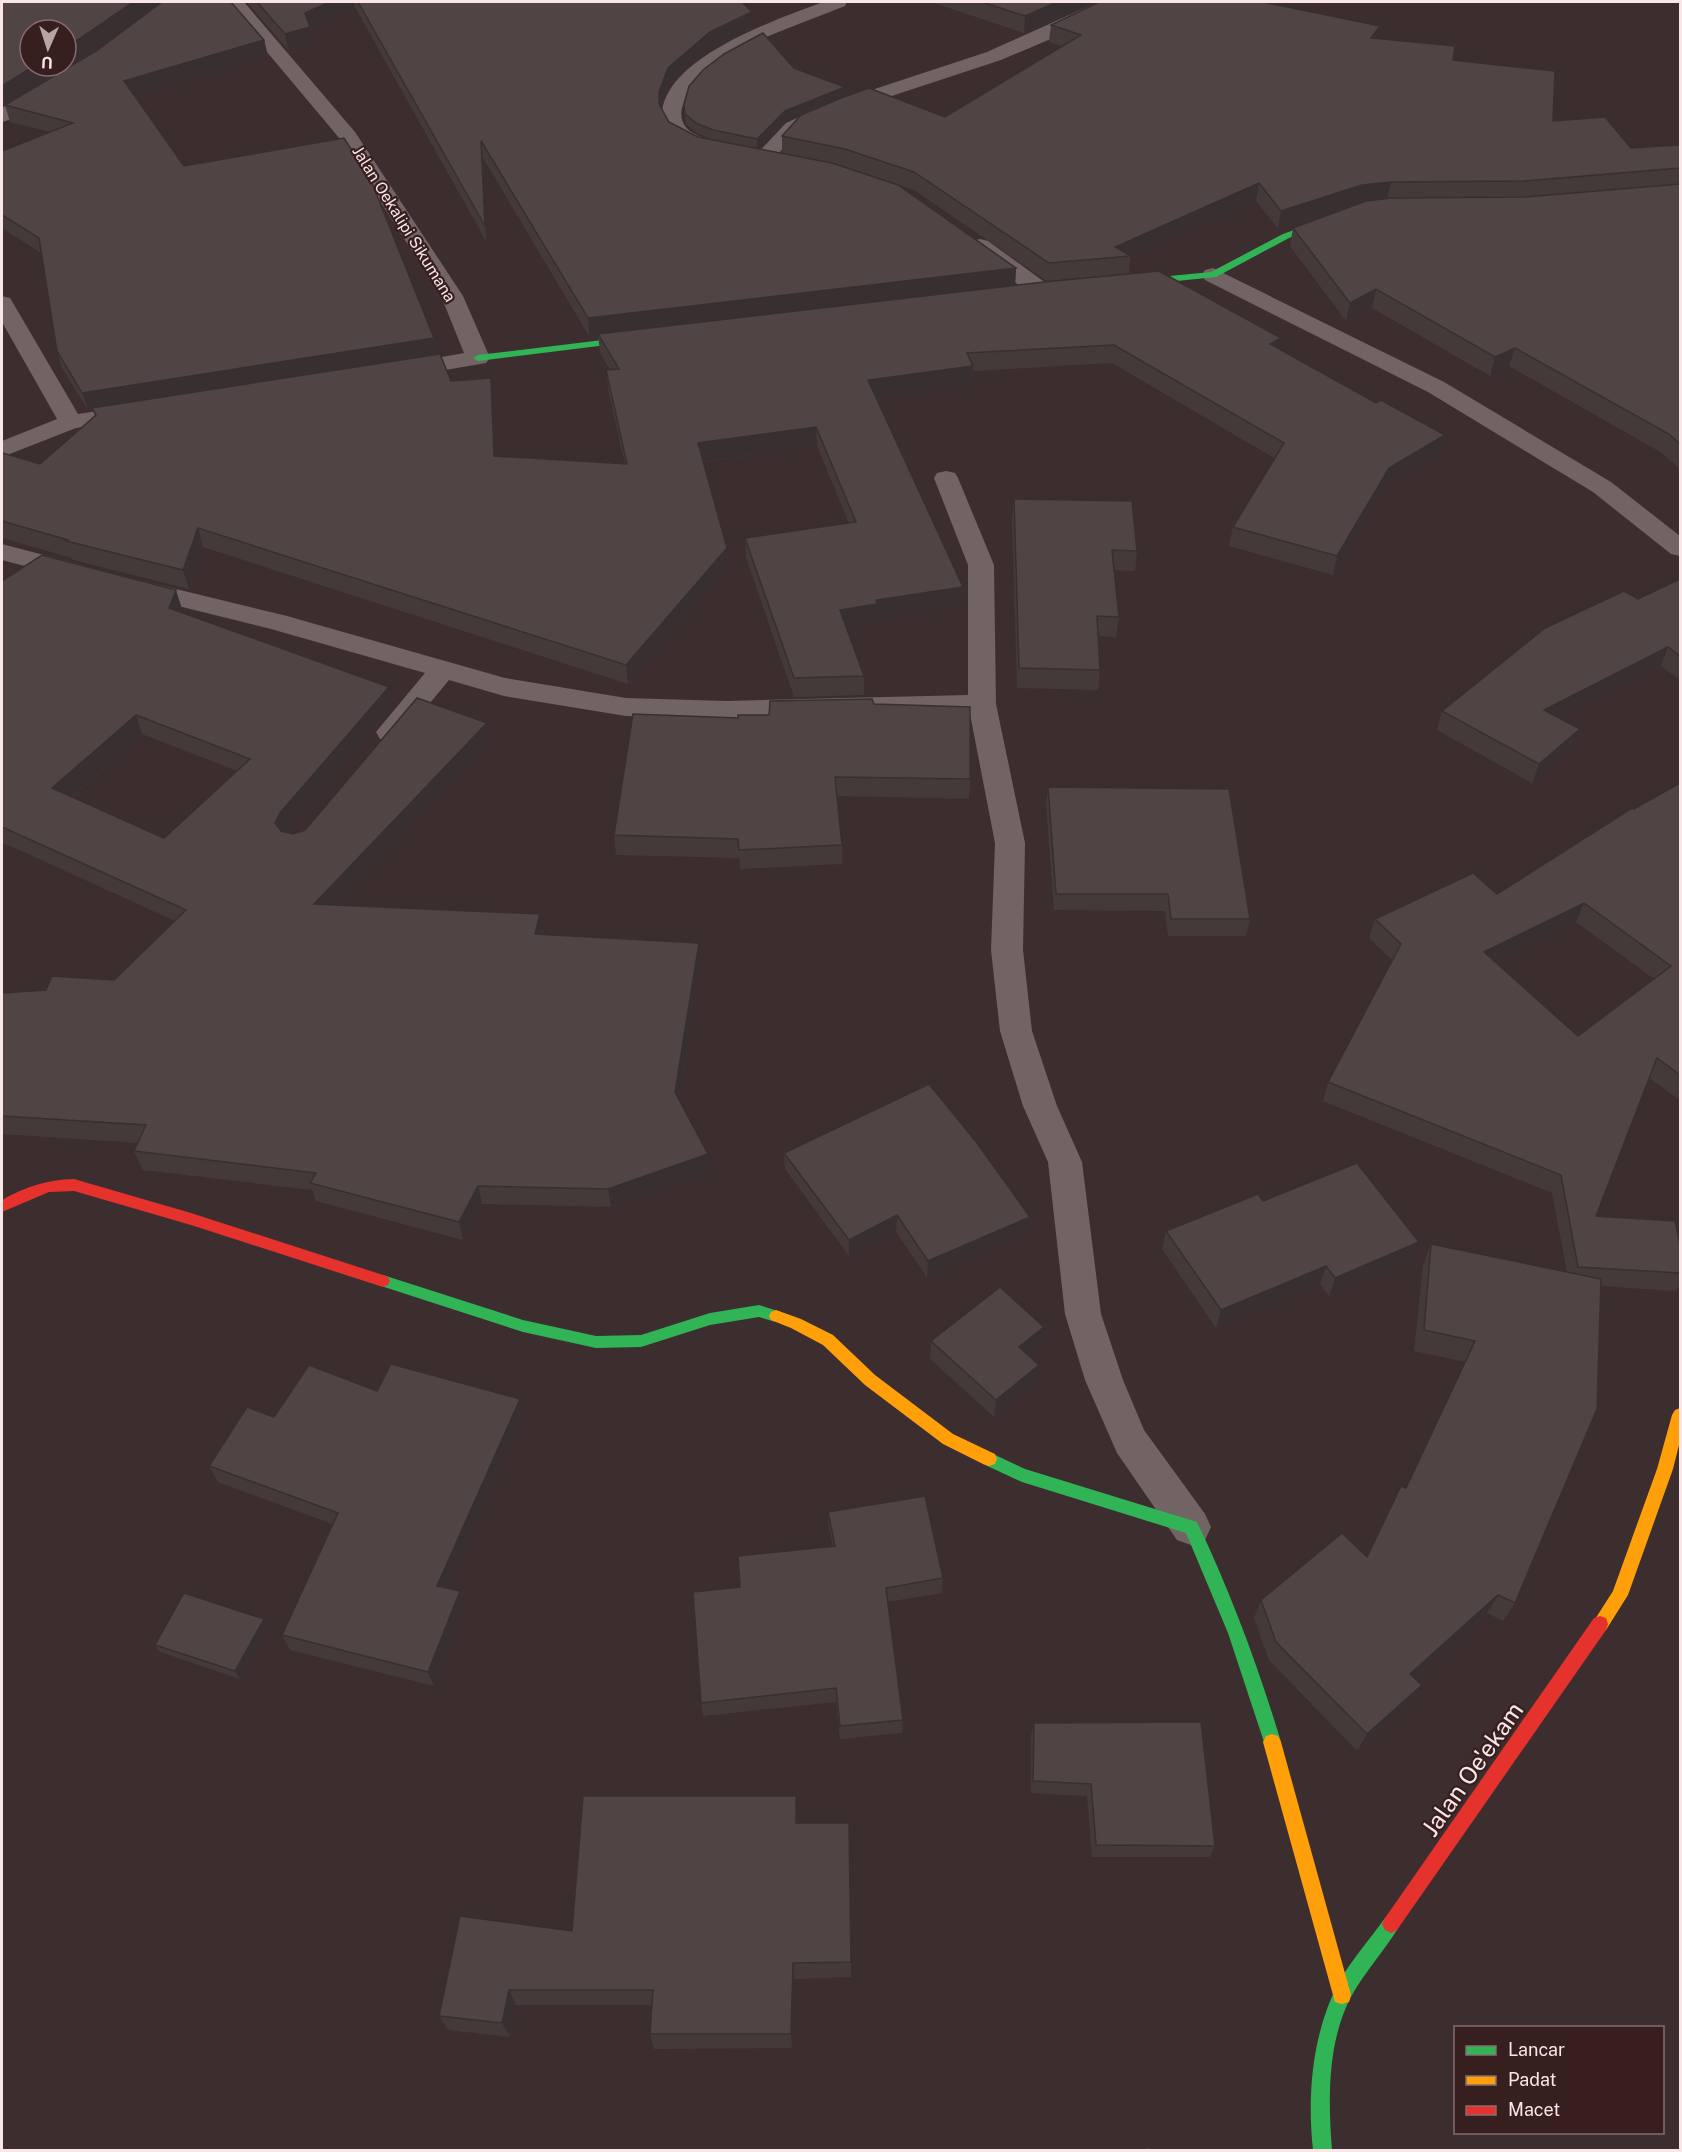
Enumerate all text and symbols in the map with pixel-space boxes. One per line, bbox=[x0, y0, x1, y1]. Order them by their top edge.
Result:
north arrow bbox=[18, 18, 78, 78]
text: U bbox=[41, 53, 54, 72]
street label: Jalan Oekalipi Sikumana bbox=[348, 143, 460, 305]
street label: Jalan Oe'ekam bbox=[1415, 1697, 1529, 1841]
legend bbox=[1454, 2026, 1664, 2134]
text: Lancar bbox=[1508, 2039, 1565, 2060]
text: Padat bbox=[1508, 2069, 1557, 2090]
text: Macet bbox=[1508, 2099, 1560, 2120]

